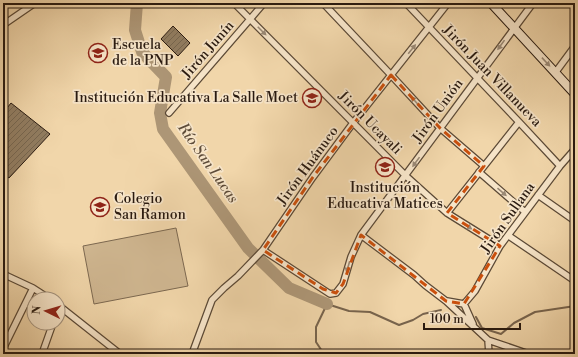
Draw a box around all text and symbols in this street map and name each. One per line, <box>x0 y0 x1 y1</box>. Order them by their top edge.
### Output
street label: Jirón Junín <box>177 17 239 84</box>
street label: Jirón Juan Villanueva <box>438 21 546 131</box>
one-way arrow <box>257 26 267 36</box>
place label: Escuela de la PNP <box>112 36 174 70</box>
one-way arrow <box>497 40 505 51</box>
school or university icon: Escuela de la PNP <box>87 42 109 64</box>
one-way arrow <box>408 43 416 54</box>
one-way arrow <box>541 57 550 68</box>
street label: Jirón Unión <box>408 75 468 148</box>
school or university icon: Institución Educativa La Salle Moet <box>301 87 323 109</box>
street label: Jirón Ucayali <box>334 87 406 159</box>
place label: Institución Educativa La Salle Moet <box>74 89 298 107</box>
one-way arrow <box>410 96 420 106</box>
water label: Río San Lucas <box>173 119 243 207</box>
street label: Jirón Huánuco <box>273 123 343 210</box>
school or university icon: Institución Educativa Matices <box>374 156 396 178</box>
one-way arrow <box>412 156 420 167</box>
street label: Jirón Sullana <box>476 178 540 258</box>
place label: Institución Educativa Matices <box>327 179 443 213</box>
one-way arrow <box>497 187 508 196</box>
place label: Colegio San Ramon <box>114 190 187 224</box>
school or university icon: Colegio San Ramon <box>89 196 111 218</box>
one-way arrow <box>461 222 473 229</box>
one-way arrow <box>345 261 351 273</box>
north arrow <box>26 291 66 331</box>
text: N <box>30 305 44 315</box>
scale bar <box>424 305 520 331</box>
text: 100 m <box>430 312 464 327</box>

